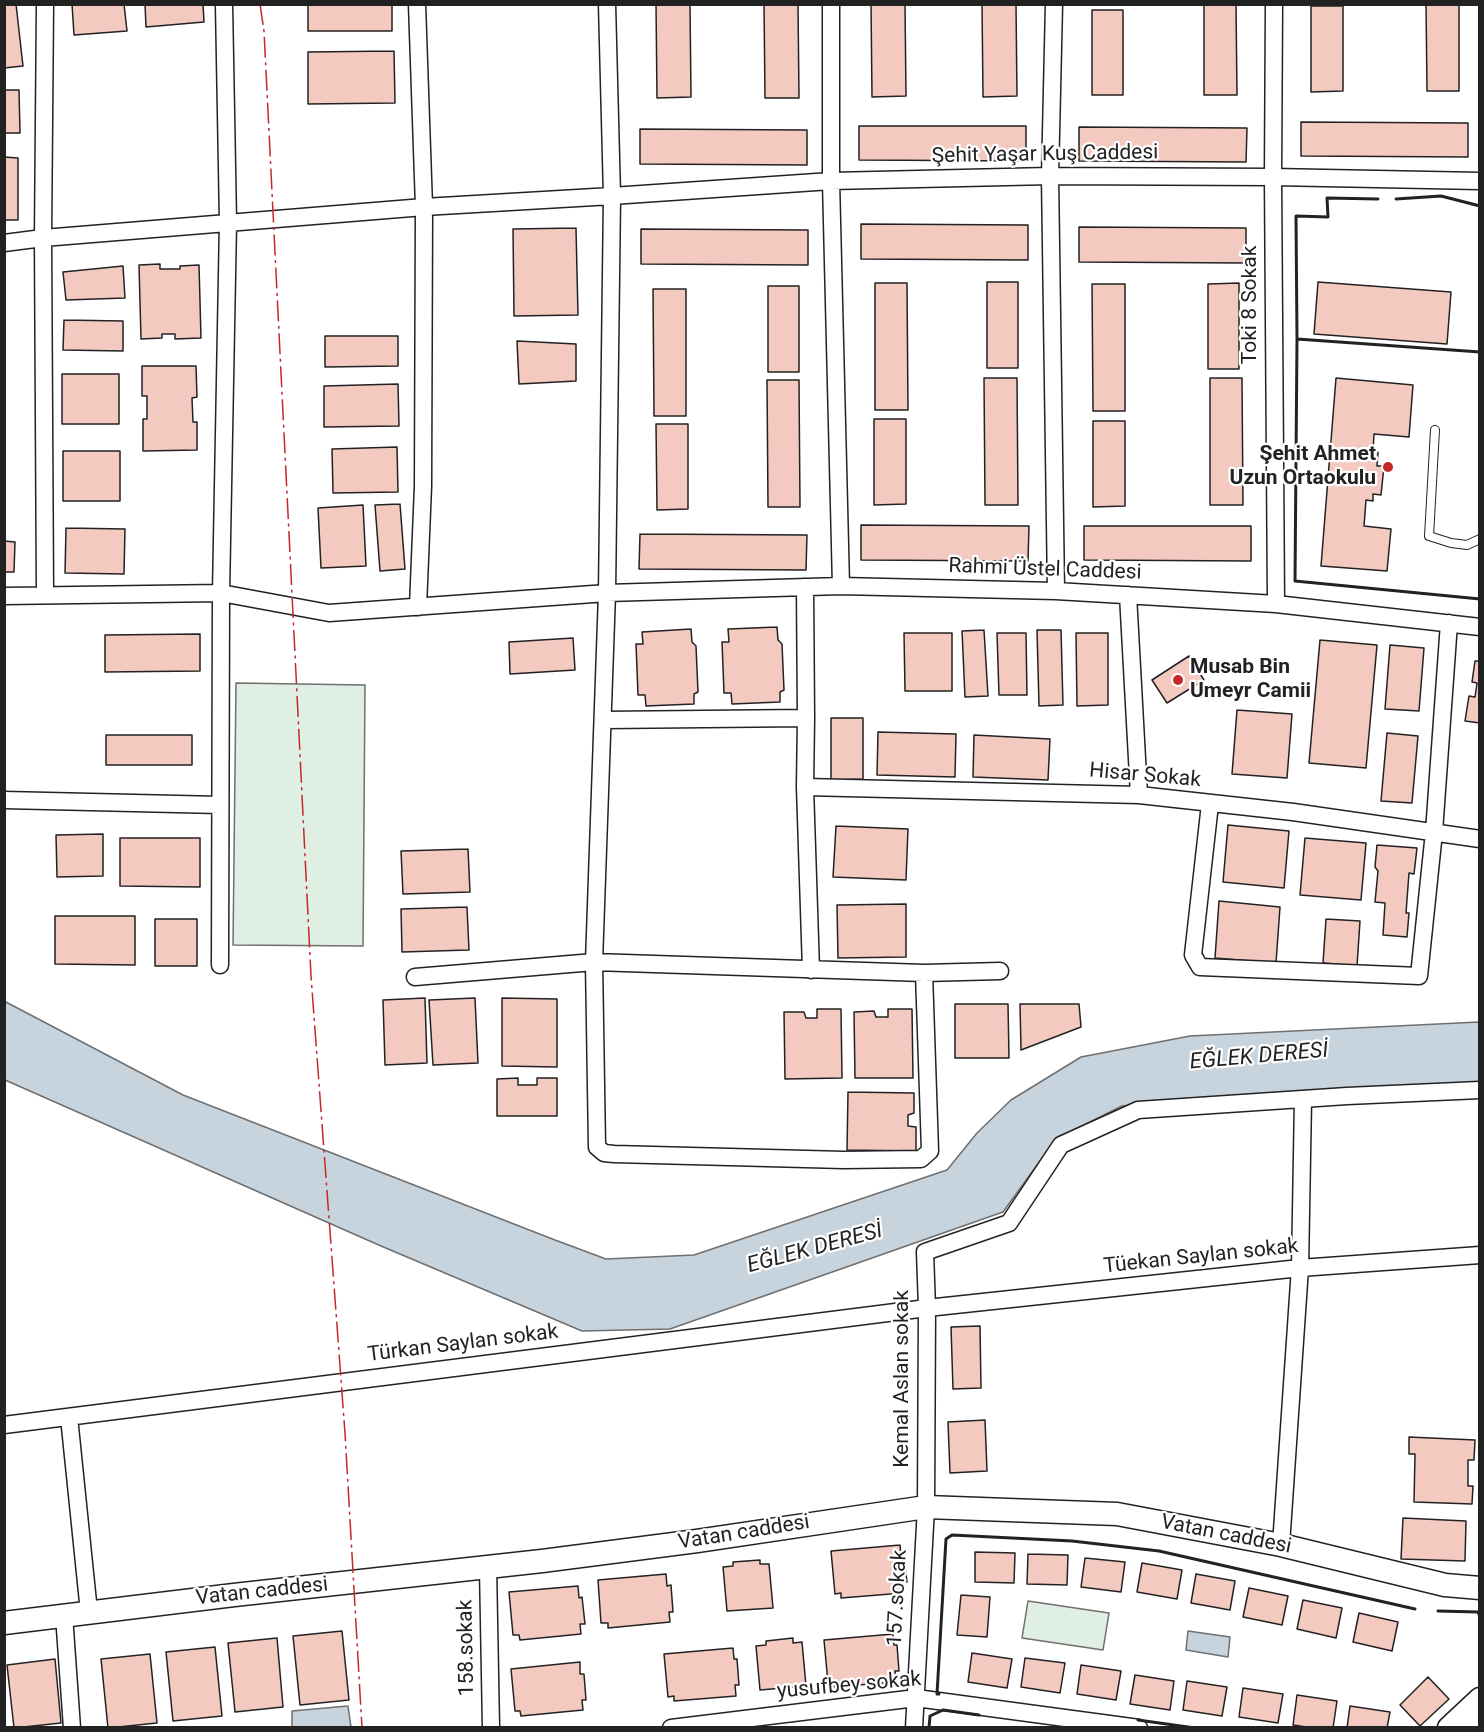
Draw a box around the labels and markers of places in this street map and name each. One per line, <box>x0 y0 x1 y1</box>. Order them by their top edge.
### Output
place label: Şehit Ahmet Uzun Ortaokulu <box>1230 442 1376 492</box>
marker: Şehit Ahmet Uzun Ortaokulu <box>1381 460 1395 474</box>
place label: Musab Bin Umeyr Camii <box>1190 655 1311 705</box>
marker: Musab Bin Umeyr Camii <box>1171 673 1185 687</box>

